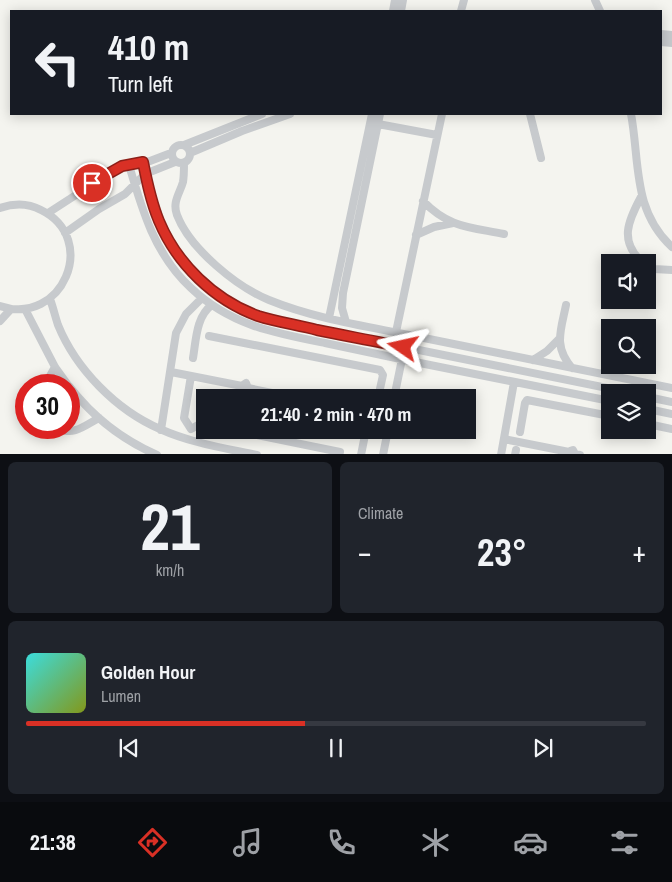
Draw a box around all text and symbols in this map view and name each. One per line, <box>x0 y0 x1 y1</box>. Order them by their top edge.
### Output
text: 410 m <box>108 24 189 71</box>
icon: left <box>25 30 90 95</box>
text: Turn left <box>108 69 173 99</box>
pin <box>71 162 113 204</box>
icon: arrive <box>78 169 106 197</box>
map controls <box>601 254 656 439</box>
button: sound <box>601 254 656 309</box>
button: search <box>601 319 656 374</box>
position arrow <box>376 320 428 372</box>
speed limit sign: 30 <box>15 374 80 439</box>
button: layers <box>601 384 656 439</box>
text: 21:40 · 2 min · 470 m <box>261 401 411 427</box>
text: 21 <box>140 483 200 570</box>
text: Climate <box>358 502 403 524</box>
text: 23° <box>477 527 527 578</box>
text: − <box>358 533 371 571</box>
text: + <box>633 533 646 571</box>
text: km/h <box>156 559 184 581</box>
text: Golden Hour <box>101 659 195 685</box>
text: Lumen <box>101 685 141 707</box>
icon: previous <box>115 734 143 762</box>
icon: pause <box>322 734 350 762</box>
icon: next <box>529 734 557 762</box>
icon: directions <box>135 825 170 860</box>
icon: music <box>230 825 265 860</box>
icon: phone <box>324 825 359 860</box>
icon: climate <box>418 825 453 860</box>
icon: car <box>513 825 548 860</box>
icon: filters <box>607 825 642 860</box>
text: 21:38 <box>30 827 76 857</box>

